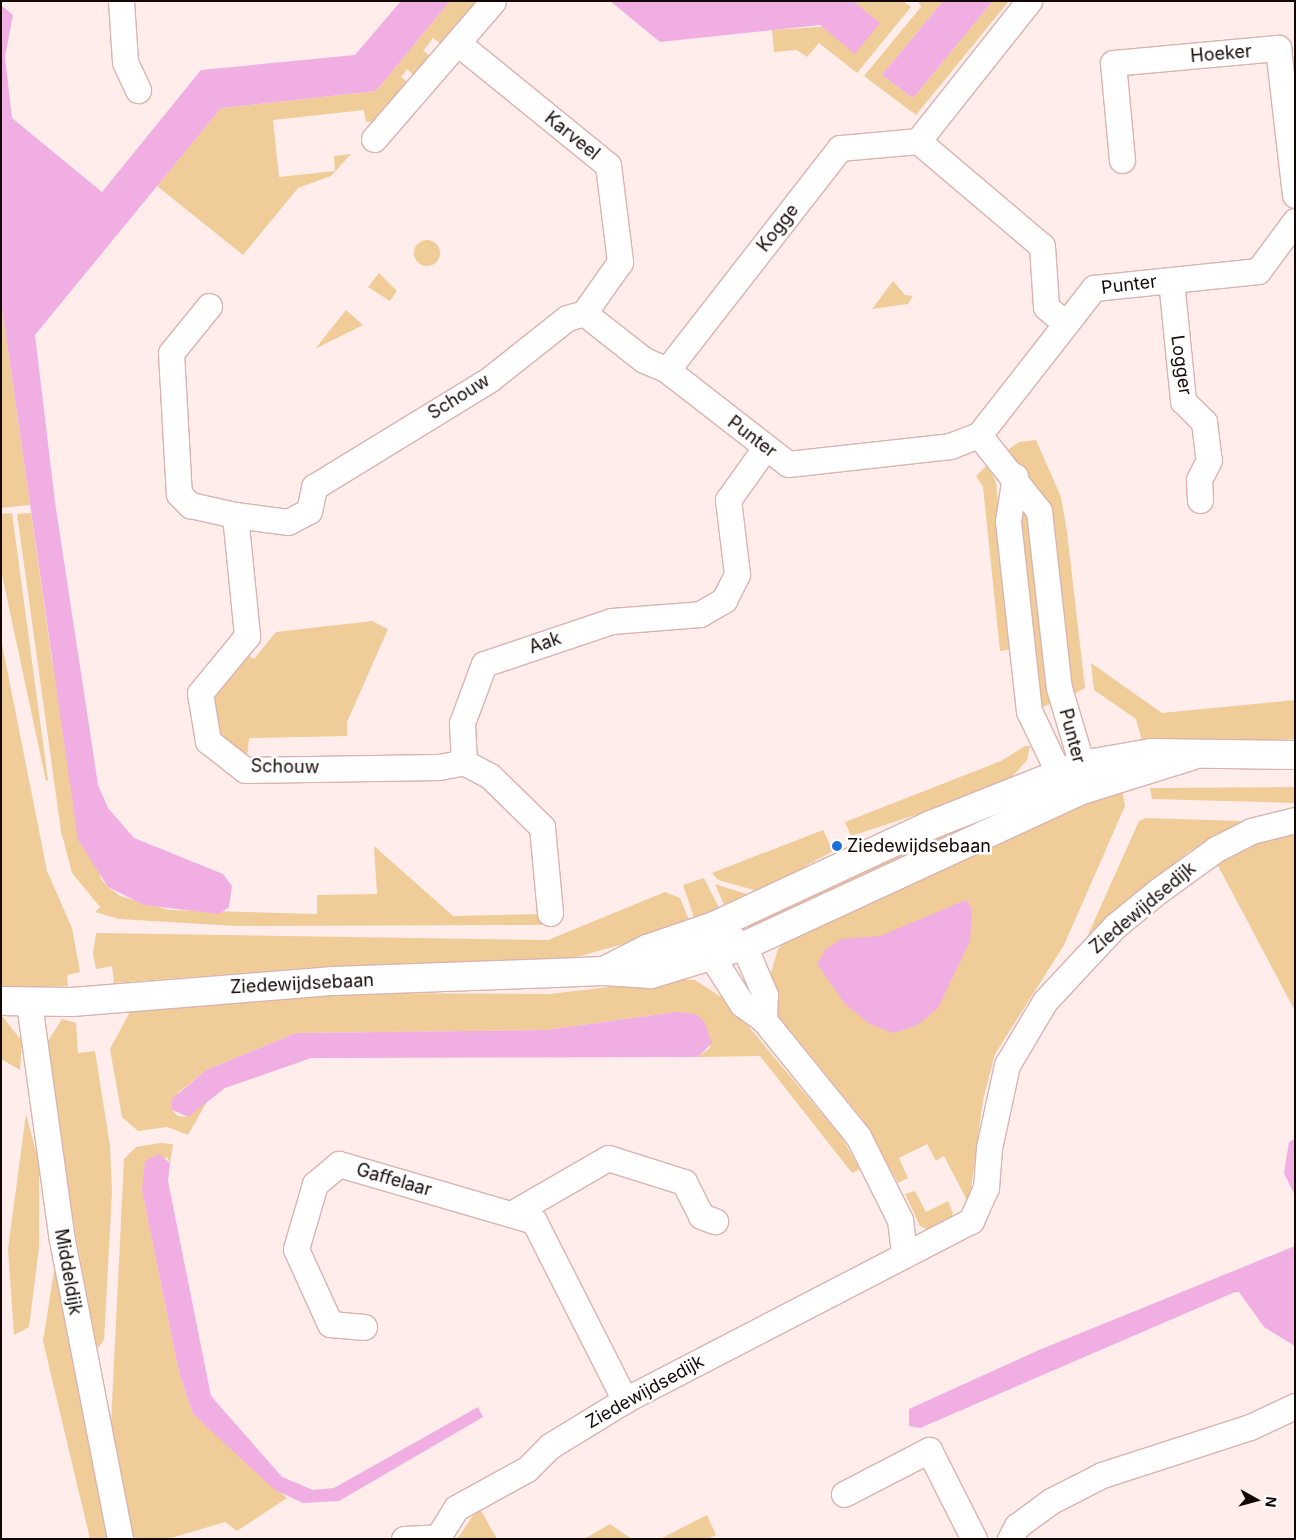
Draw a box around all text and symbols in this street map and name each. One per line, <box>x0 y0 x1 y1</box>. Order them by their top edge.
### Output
street label: Hoeker <box>1189 41 1253 67</box>
street label: Karveel <box>540 107 604 165</box>
street label: Kogge <box>753 200 803 256</box>
street label: Punter <box>1100 271 1158 299</box>
street label: Logger <box>1166 334 1196 396</box>
street label: Schouw <box>424 370 494 424</box>
street label: Punter <box>723 412 781 462</box>
street label: Aak <box>526 628 564 658</box>
street label: Punter <box>1054 706 1090 766</box>
street label: Schouw <box>250 756 320 778</box>
place label: Ziedewijdsebaan <box>847 835 991 857</box>
marker: Ziedewijdsebaan <box>831 840 843 852</box>
street label: Ziedewijdsedijk <box>1086 857 1200 959</box>
street label: Ziedewijdsebaan <box>230 969 374 999</box>
street label: Gaffelaar <box>354 1159 434 1201</box>
street label: Middeldijk <box>50 1227 86 1317</box>
street label: Ziedewijdsedijk <box>582 1351 708 1433</box>
north arrow <box>1231 1475 1281 1525</box>
text: N <box>1262 1496 1280 1508</box>

